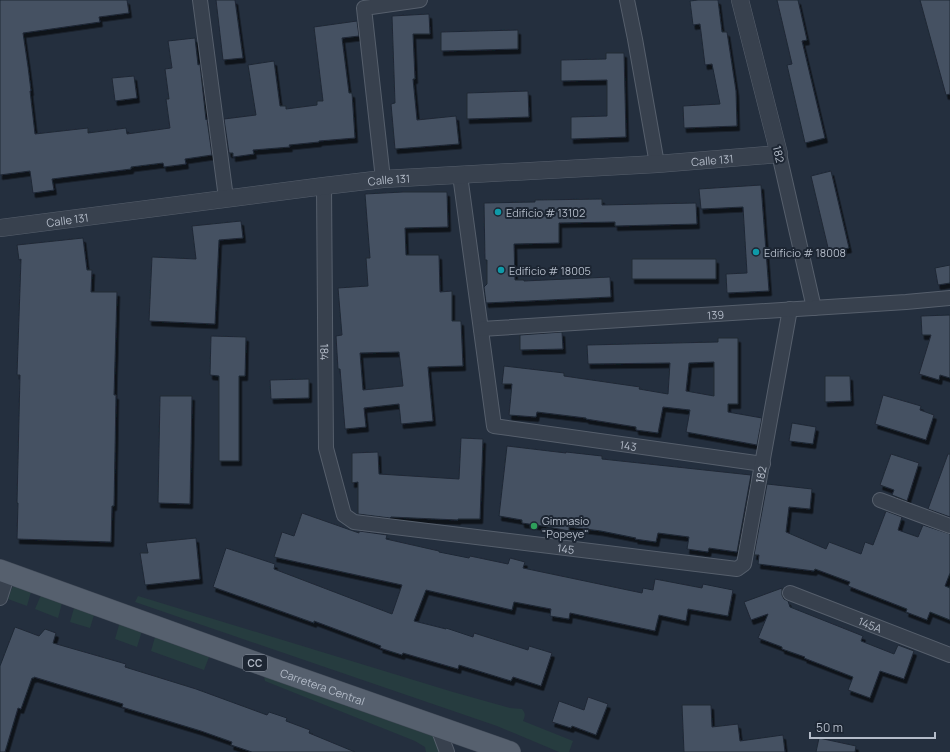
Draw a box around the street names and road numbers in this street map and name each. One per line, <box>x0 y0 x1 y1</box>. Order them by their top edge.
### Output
street label: 182 <box>770 144 788 164</box>
street label: Calle 131 <box>690 150 734 169</box>
street label: Calle 131 <box>367 170 410 188</box>
street label: Calle 131 <box>45 209 89 229</box>
street label: 139 <box>706 306 725 322</box>
street label: 184 <box>318 343 333 361</box>
street label: 143 <box>619 436 638 454</box>
street label: 182 <box>751 465 769 484</box>
street label: 145 <box>556 540 575 556</box>
street label: 145A <box>856 613 884 635</box>
road number: CC <box>243 655 267 671</box>
street label: Carretera Central <box>278 664 367 708</box>

